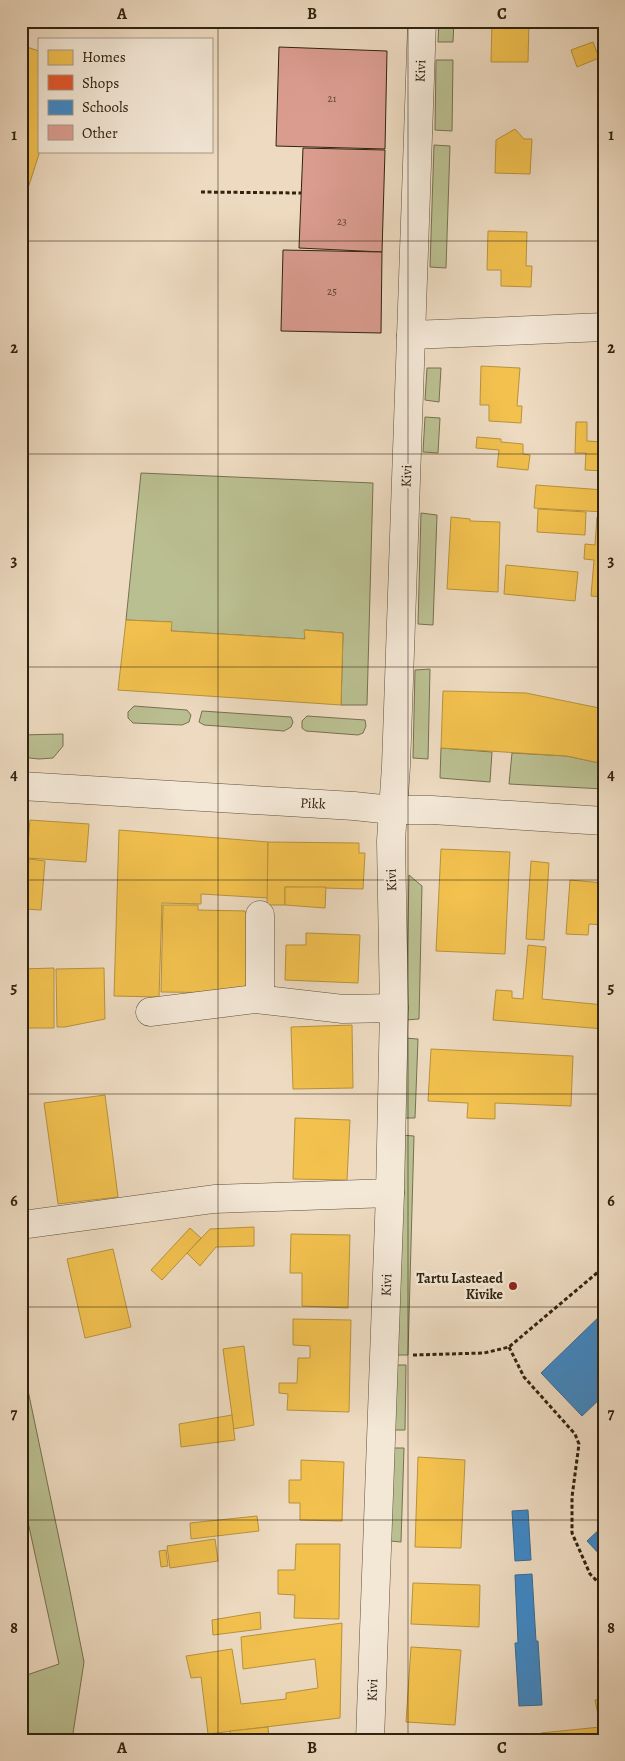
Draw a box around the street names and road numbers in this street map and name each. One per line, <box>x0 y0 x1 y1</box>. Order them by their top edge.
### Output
street label: Kivi <box>411 59 430 83</box>
street label: Kivi <box>397 464 416 488</box>
street label: Pikk <box>300 793 326 814</box>
street label: Kivi <box>382 868 401 892</box>
street label: Kivi <box>377 1273 396 1297</box>
street label: Kivi <box>363 1678 382 1702</box>

